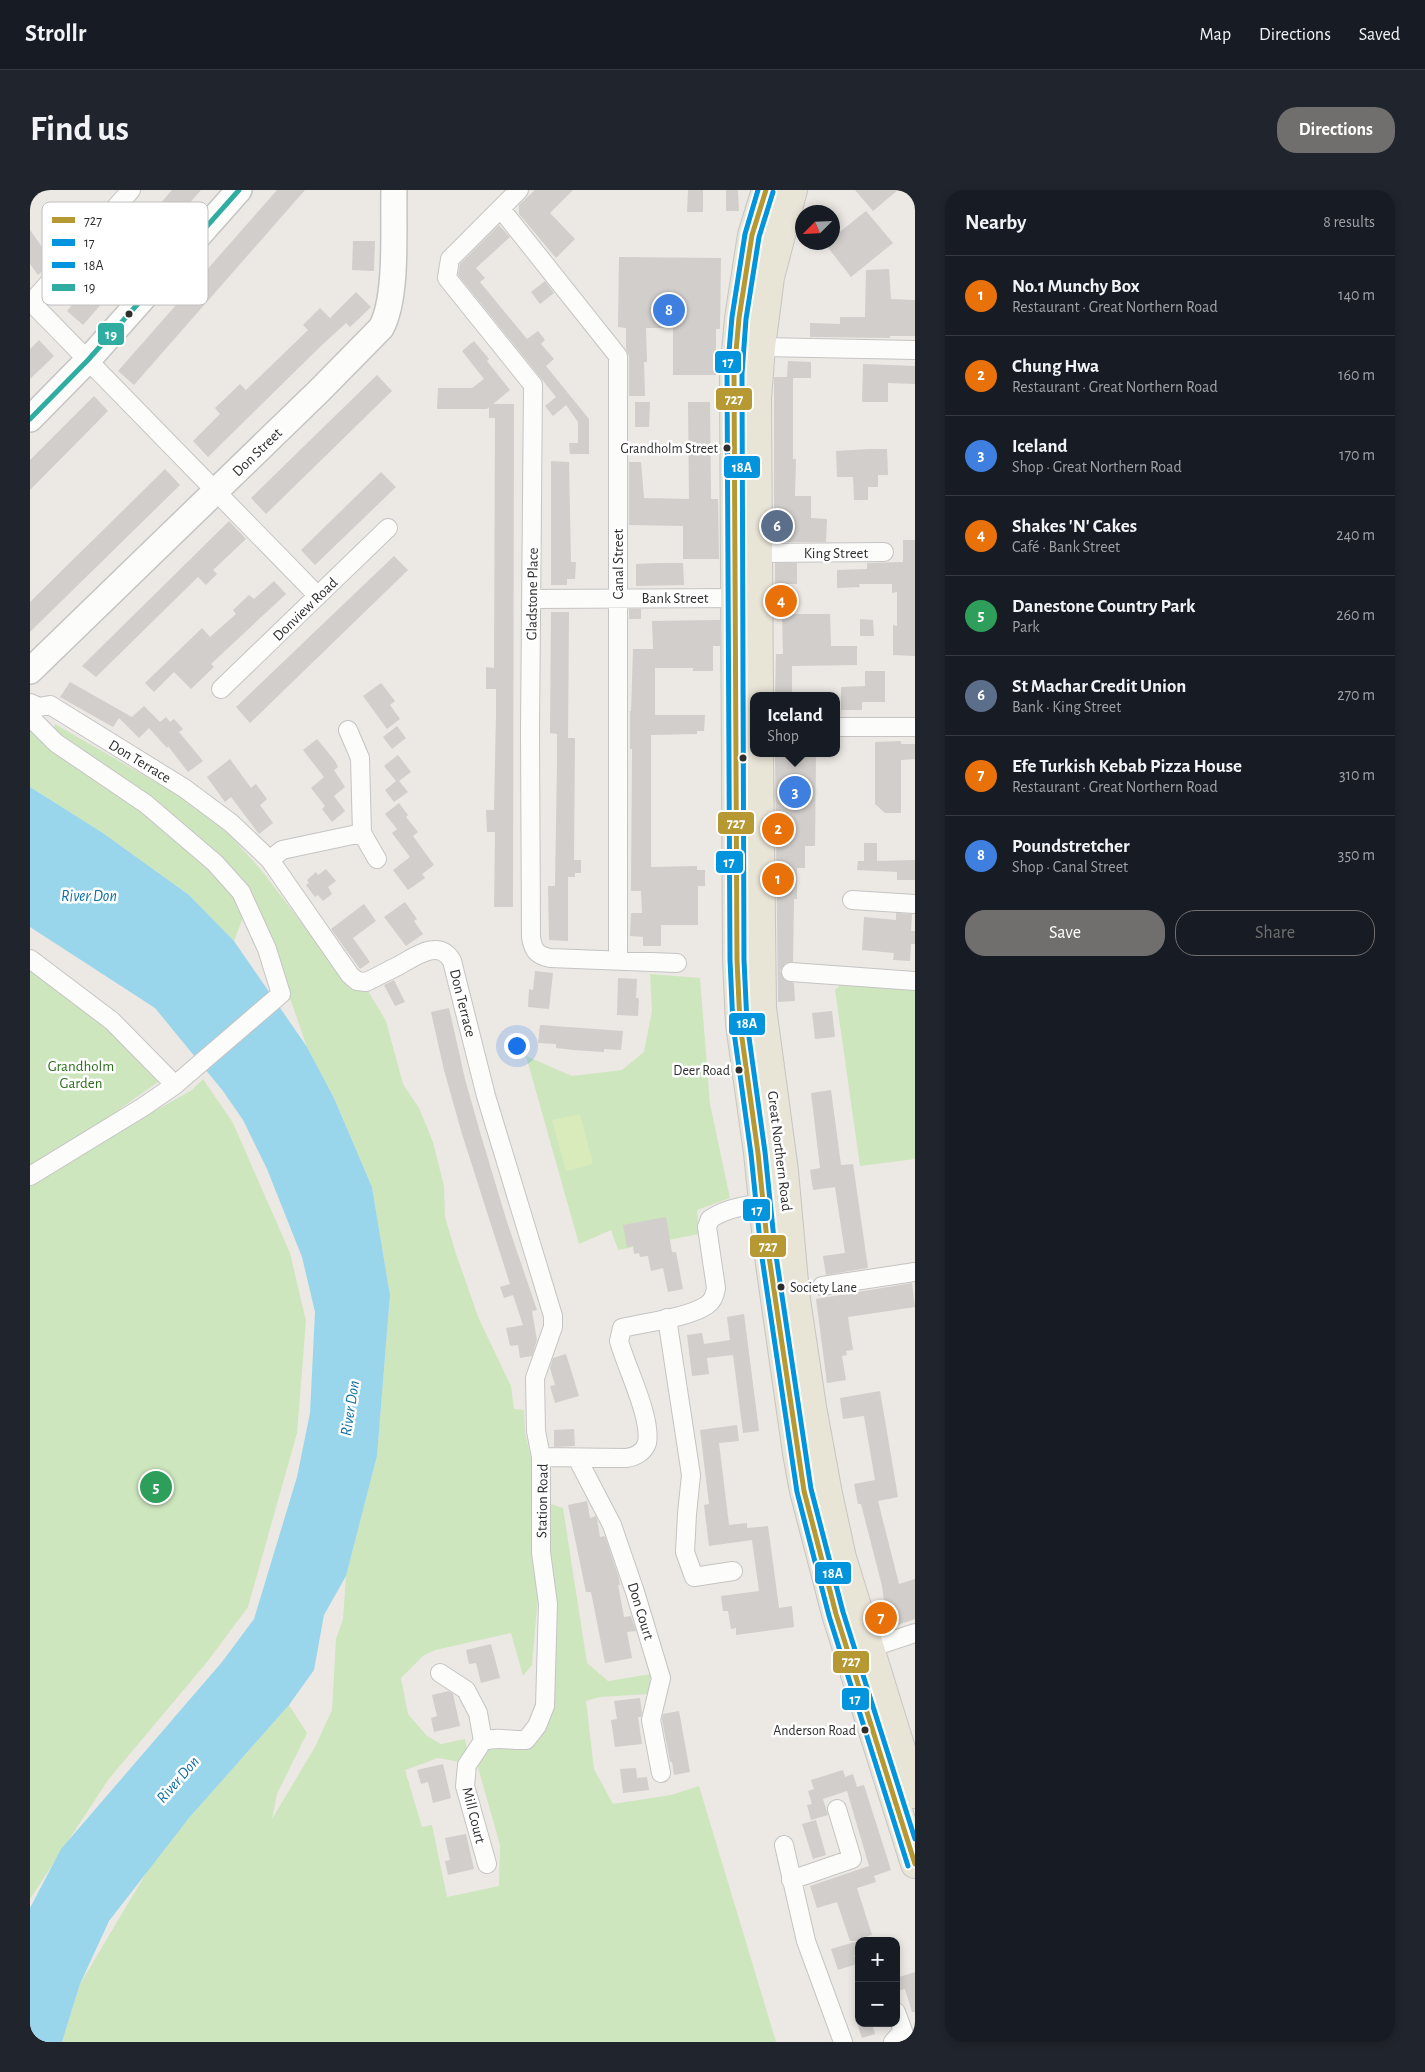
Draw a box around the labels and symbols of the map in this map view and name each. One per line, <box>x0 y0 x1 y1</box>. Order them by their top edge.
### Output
legend <box>42 202 208 305</box>
north arrow <box>795 205 840 250</box>
text: 727 <box>84 214 102 228</box>
text: 17 <box>84 236 95 250</box>
text: 18A <box>84 259 104 273</box>
text: 19 <box>84 281 95 295</box>
pin: 8 <box>653 291 685 329</box>
unlabelled marker <box>124 309 134 319</box>
line badge: 19 <box>97 322 125 346</box>
text: 19 <box>105 328 117 342</box>
line badge: 17 <box>714 350 742 374</box>
text: 17 <box>722 356 734 370</box>
line badge: 727 <box>715 387 753 411</box>
text: 727 <box>725 393 743 407</box>
street label: Don Street <box>230 425 285 479</box>
place label: Grandholm Street <box>621 442 719 456</box>
marker: Grandholm Street <box>722 443 732 453</box>
line badge: 18A <box>723 455 761 479</box>
text: 18A <box>732 461 753 475</box>
pin: 6 <box>761 507 793 545</box>
street label: Canal Street <box>611 528 626 599</box>
street label: King Street <box>804 546 869 561</box>
street label: Gladstone Place <box>524 547 541 641</box>
street label: Donview Road <box>270 575 341 644</box>
pin: 4 <box>765 582 797 620</box>
street label: Bank Street <box>641 591 709 606</box>
street label: Don Terrace <box>106 737 173 786</box>
unlabelled marker <box>738 753 748 763</box>
pin: 3 <box>779 773 811 811</box>
pin: 2 <box>762 810 794 848</box>
line badge: 727 <box>717 811 755 835</box>
text: 727 <box>727 817 745 831</box>
line badge: 17 <box>715 850 744 874</box>
text: 17 <box>723 856 735 870</box>
pin: 1 <box>762 860 794 898</box>
water label: River Don <box>61 888 117 904</box>
street label: Don Terrace <box>447 968 478 1039</box>
line badge: 18A <box>728 1012 766 1036</box>
text: 18A <box>737 1017 758 1031</box>
your location <box>504 1033 530 1059</box>
park label: Grandholm Garden <box>48 1059 114 1091</box>
place label: Deer Road <box>673 1064 730 1078</box>
marker: Deer Road <box>734 1065 744 1075</box>
street label: Great Northern Road <box>765 1090 794 1212</box>
line badge: 17 <box>742 1198 771 1222</box>
text: 17 <box>751 1204 763 1218</box>
line badge: 727 <box>749 1234 787 1258</box>
text: 727 <box>759 1240 777 1254</box>
place label: Society Lane <box>790 1281 857 1295</box>
marker: Society Lane <box>776 1282 786 1292</box>
water label: River Don <box>338 1379 362 1437</box>
street label: Station Road <box>534 1463 551 1538</box>
pin: 5 <box>140 1468 172 1506</box>
line badge: 18A <box>814 1561 852 1585</box>
text: 18A <box>823 1567 844 1581</box>
street label: Don Court <box>625 1581 656 1642</box>
pin: 7 <box>865 1599 897 1637</box>
line badge: 727 <box>832 1650 870 1674</box>
text: 727 <box>842 1655 860 1669</box>
line badge: 17 <box>841 1687 870 1711</box>
text: 17 <box>849 1693 861 1707</box>
place label: Anderson Road <box>773 1724 856 1738</box>
marker: Anderson Road <box>860 1725 870 1735</box>
water label: River Don <box>153 1753 202 1806</box>
street label: Mill Court <box>459 1785 488 1845</box>

